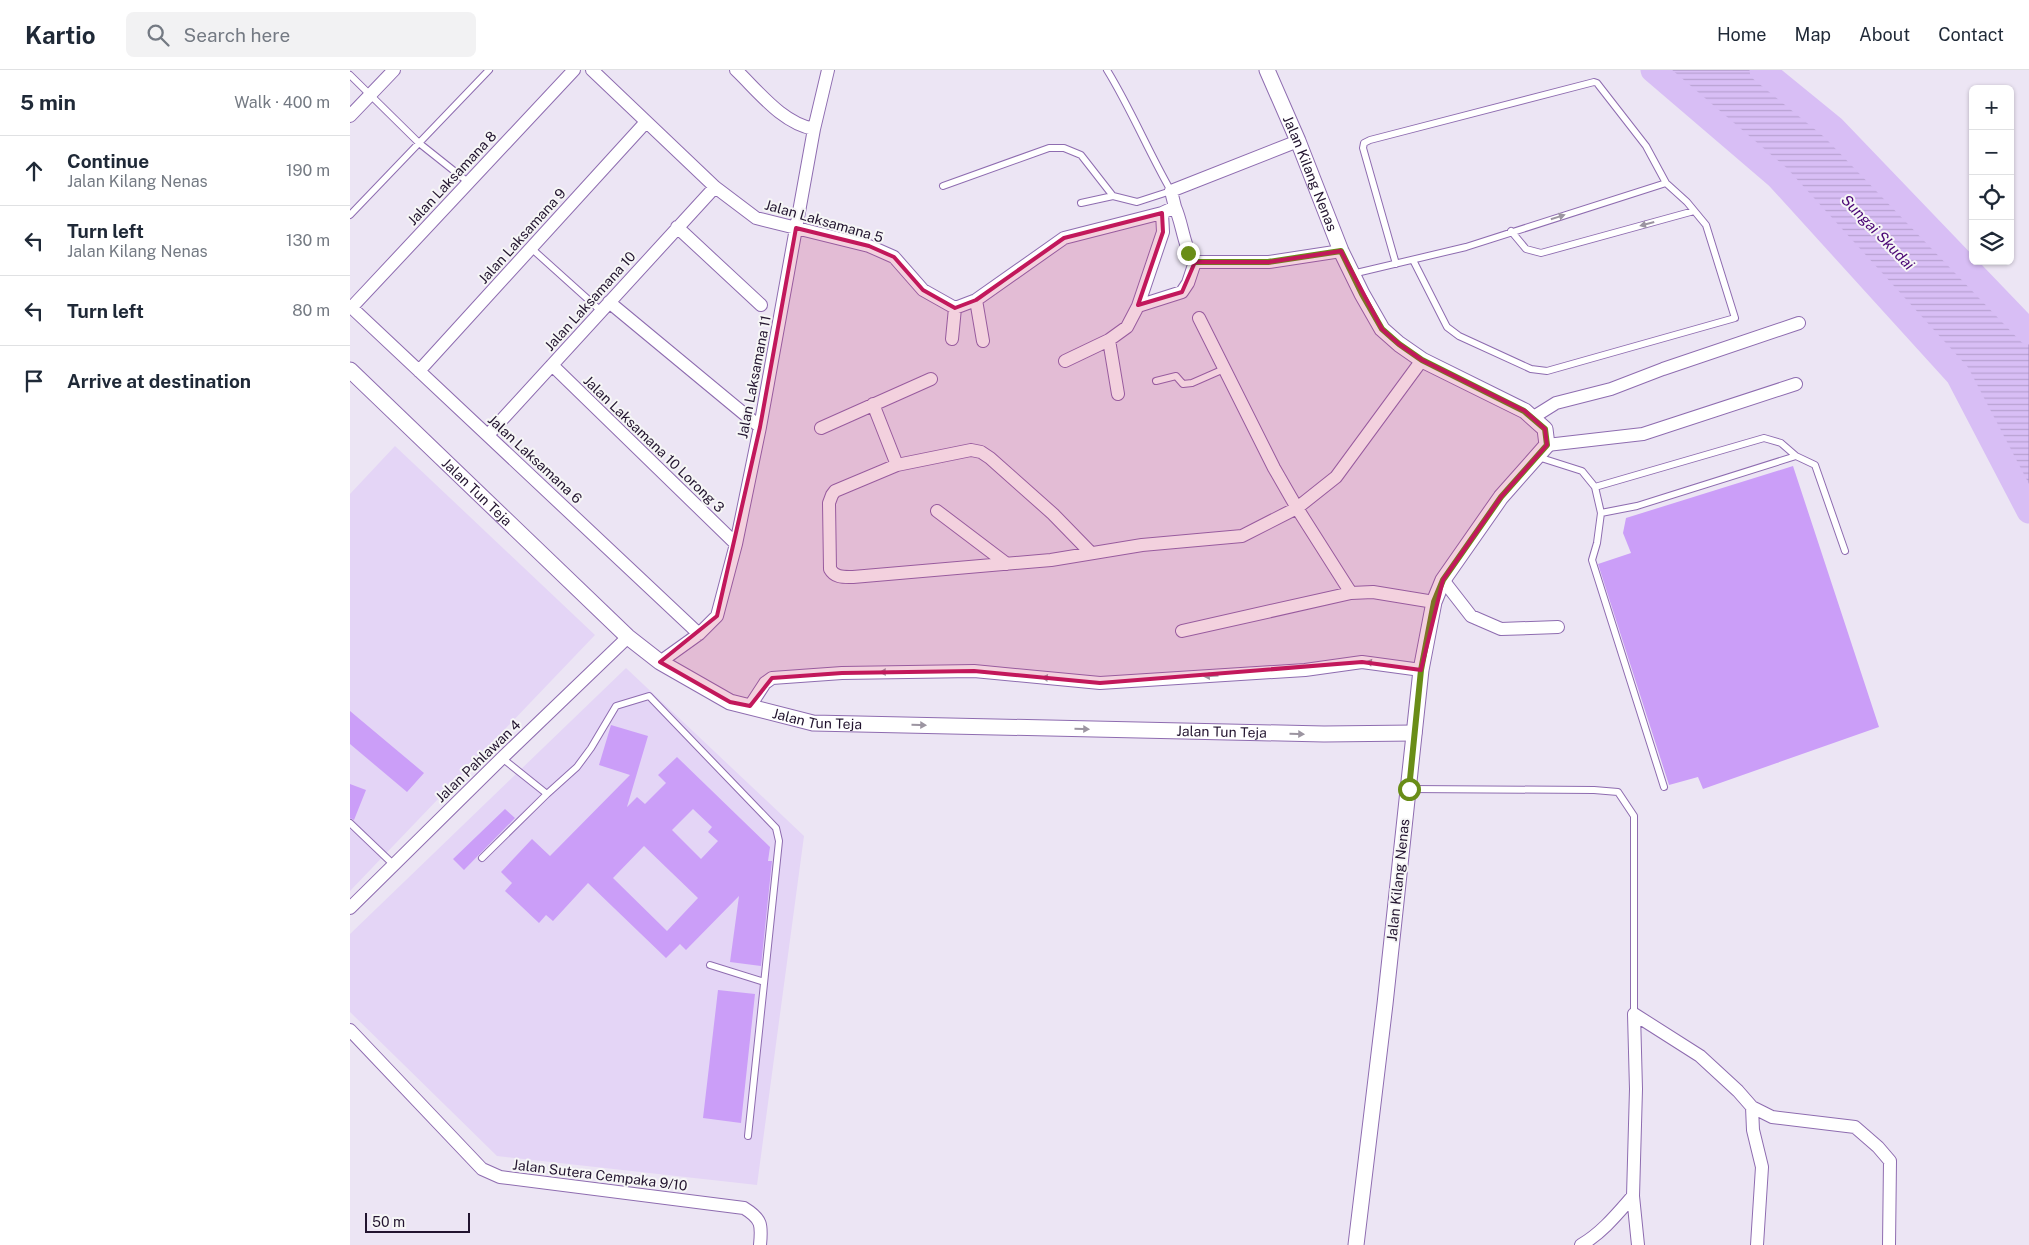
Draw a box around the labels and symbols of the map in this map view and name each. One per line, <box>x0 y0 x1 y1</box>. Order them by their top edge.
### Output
street label: Jalan Kilang Nenas <box>1280 113 1340 233</box>
street label: Jalan Laksamana 8 <box>404 128 500 228</box>
street label: Jalan Laksamana 9 <box>475 185 569 287</box>
water label: Sungai Skudai <box>1838 191 1918 273</box>
street label: Jalan Laksamana 5 <box>763 196 885 246</box>
one-way arrow <box>1550 212 1565 220</box>
one-way arrow <box>1640 220 1655 228</box>
route end <box>1177 242 1200 265</box>
street label: Jalan Laksamana 10 <box>541 248 639 354</box>
street label: Jalan Laksamana 11 <box>734 314 774 440</box>
street label: Jalan Laksamana 10 Lorong 3 <box>580 372 728 516</box>
street label: Jalan Laksamana 6 <box>485 411 585 507</box>
street label: Jalan Tun Teja <box>439 455 515 529</box>
one-way arrow <box>1364 659 1380 667</box>
one-way arrow <box>878 668 894 676</box>
one-way arrow <box>1203 672 1219 680</box>
one-way arrow <box>1041 674 1057 682</box>
street label: Jalan Tun Teja <box>771 705 862 732</box>
street label: Jalan Pahlawan 4 <box>432 716 524 806</box>
one-way arrow <box>912 721 928 729</box>
street label: Jalan Tun Teja <box>1176 723 1267 741</box>
one-way arrow <box>1074 725 1090 733</box>
one-way arrow <box>1289 730 1305 738</box>
route start <box>1398 778 1421 801</box>
street label: Jalan Kilang Nenas <box>1384 818 1412 942</box>
street label: Jalan Sutera Cempaka 9/10 <box>512 1156 688 1194</box>
scale bar <box>365 1210 470 1233</box>

